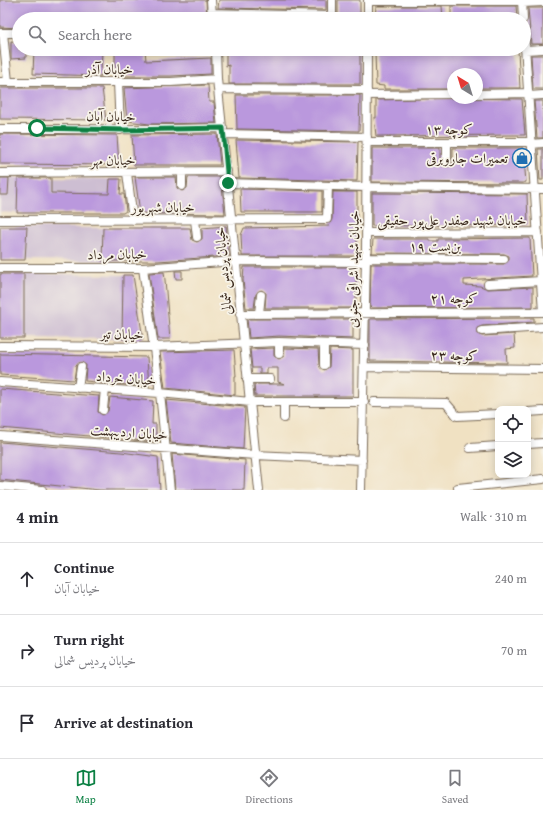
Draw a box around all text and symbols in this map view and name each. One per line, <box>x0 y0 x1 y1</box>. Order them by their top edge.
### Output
search box <box>12 12 531 56</box>
icon: search <box>26 23 48 45</box>
text: Search here <box>58 24 132 45</box>
street label: خیابان آذر <box>83 59 133 79</box>
north arrow <box>447 68 483 104</box>
street label: خیابان آبان <box>86 106 136 126</box>
route start <box>28 119 46 137</box>
street label: کوچه ۱۳ <box>425 119 473 139</box>
shop icon: تعمیرات جاروبرقی <box>511 147 533 169</box>
place label: تعمیرات جاروبرقی <box>426 148 508 168</box>
street label: خیابان مهر <box>88 150 136 170</box>
route end <box>219 174 237 192</box>
street label: خیابان شهریور <box>129 197 195 217</box>
street label: خیابان شهید اشراقی جنوبی <box>342 210 364 328</box>
street label: خیابان شهید صفدر علی‌پور حقیقی <box>378 210 526 231</box>
street label: خیابان پردیس شمالی <box>209 226 237 316</box>
street label: بن‌بست ۱۹ <box>409 236 462 256</box>
street label: خیابان مرداد <box>87 243 147 265</box>
street label: کوچه ۲۱ <box>430 288 478 308</box>
street label: خیابان تیر <box>98 324 144 344</box>
street label: کوچه ۲۳ <box>430 345 478 365</box>
street label: خیابان خرداد <box>95 366 157 390</box>
map controls <box>495 406 531 478</box>
button: locate <box>495 406 531 442</box>
street label: خیابان اردیبهشت <box>90 419 168 445</box>
button: layers <box>495 442 531 478</box>
text: 4 min <box>16 504 58 529</box>
text: Walk · 310 m <box>460 507 527 526</box>
text: Continue <box>54 557 115 578</box>
icon: ahead <box>16 568 38 590</box>
text: 240 m <box>495 569 527 588</box>
text: خیابان آبان <box>54 579 100 598</box>
text: Turn right <box>54 629 125 650</box>
icon: right <box>16 640 38 662</box>
text: 70 m <box>501 641 527 660</box>
text: خیابان پردیس شمالی <box>54 651 136 670</box>
icon: arrive <box>16 712 38 734</box>
text: Arrive at destination <box>54 712 193 733</box>
tab: Map <box>75 767 97 807</box>
tab: Directions <box>246 767 293 807</box>
tab: Saved <box>442 767 468 807</box>

